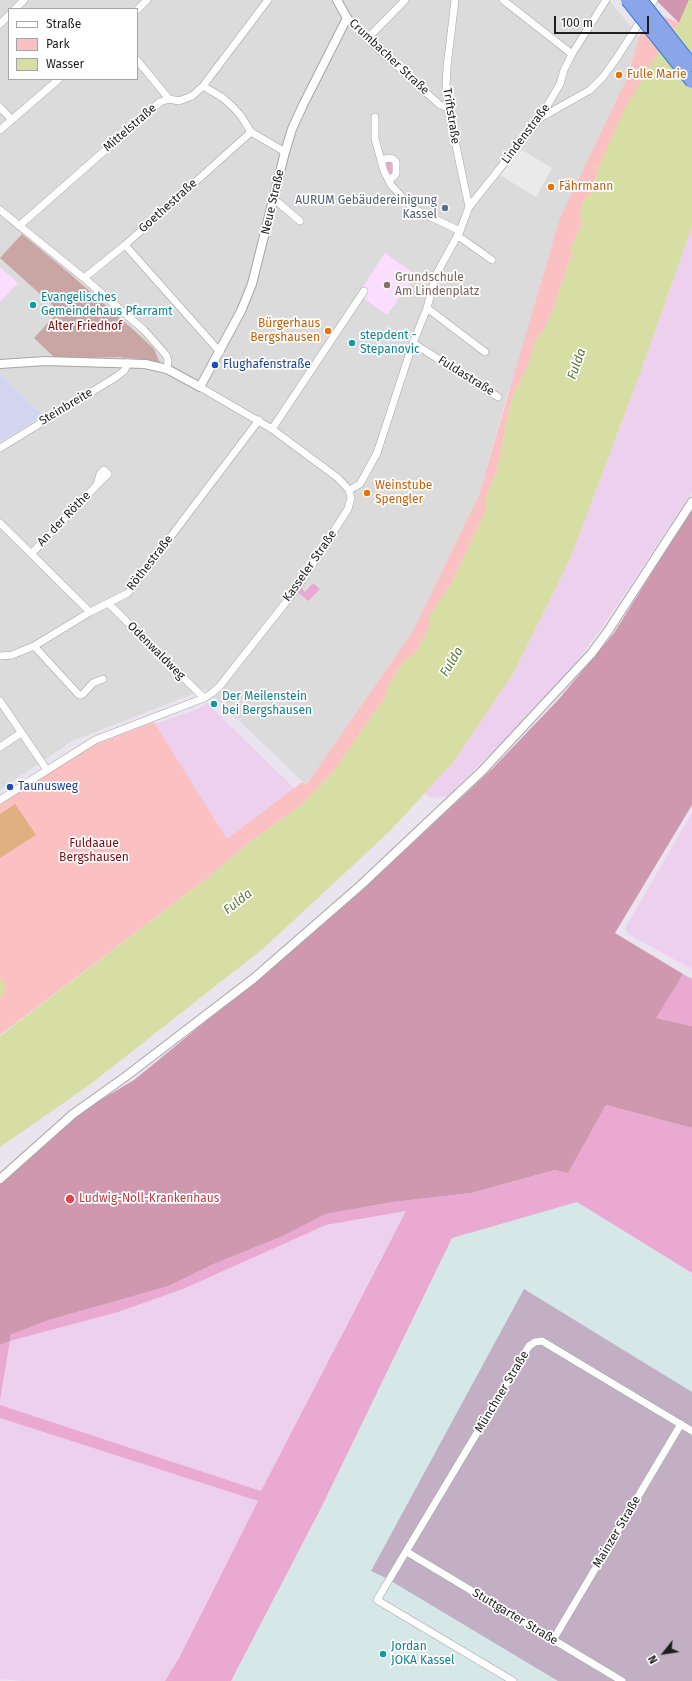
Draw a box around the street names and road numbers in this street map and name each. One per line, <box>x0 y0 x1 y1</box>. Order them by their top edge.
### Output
street label: Crumbacher Straße <box>346 16 432 98</box>
street label: Triftstraße <box>439 87 463 145</box>
street label: Mittelstraße <box>101 101 159 155</box>
street label: Lindenstraße <box>499 101 553 167</box>
street label: Neue Straße <box>258 168 288 236</box>
street label: Goethestraße <box>136 176 200 236</box>
street label: Fuldastraße <box>435 353 497 399</box>
street label: Steinbreite <box>37 385 95 429</box>
street label: An der Röthe <box>34 489 94 549</box>
street label: Kasseler Straße <box>280 527 340 605</box>
street label: Röthestraße <box>124 532 176 594</box>
street label: Odenwaldweg <box>124 619 188 683</box>
street label: Münchner Straße <box>472 1349 532 1435</box>
street label: Mainzer Straße <box>590 1494 644 1570</box>
street label: Stuttgarter Straße <box>470 1586 560 1648</box>

